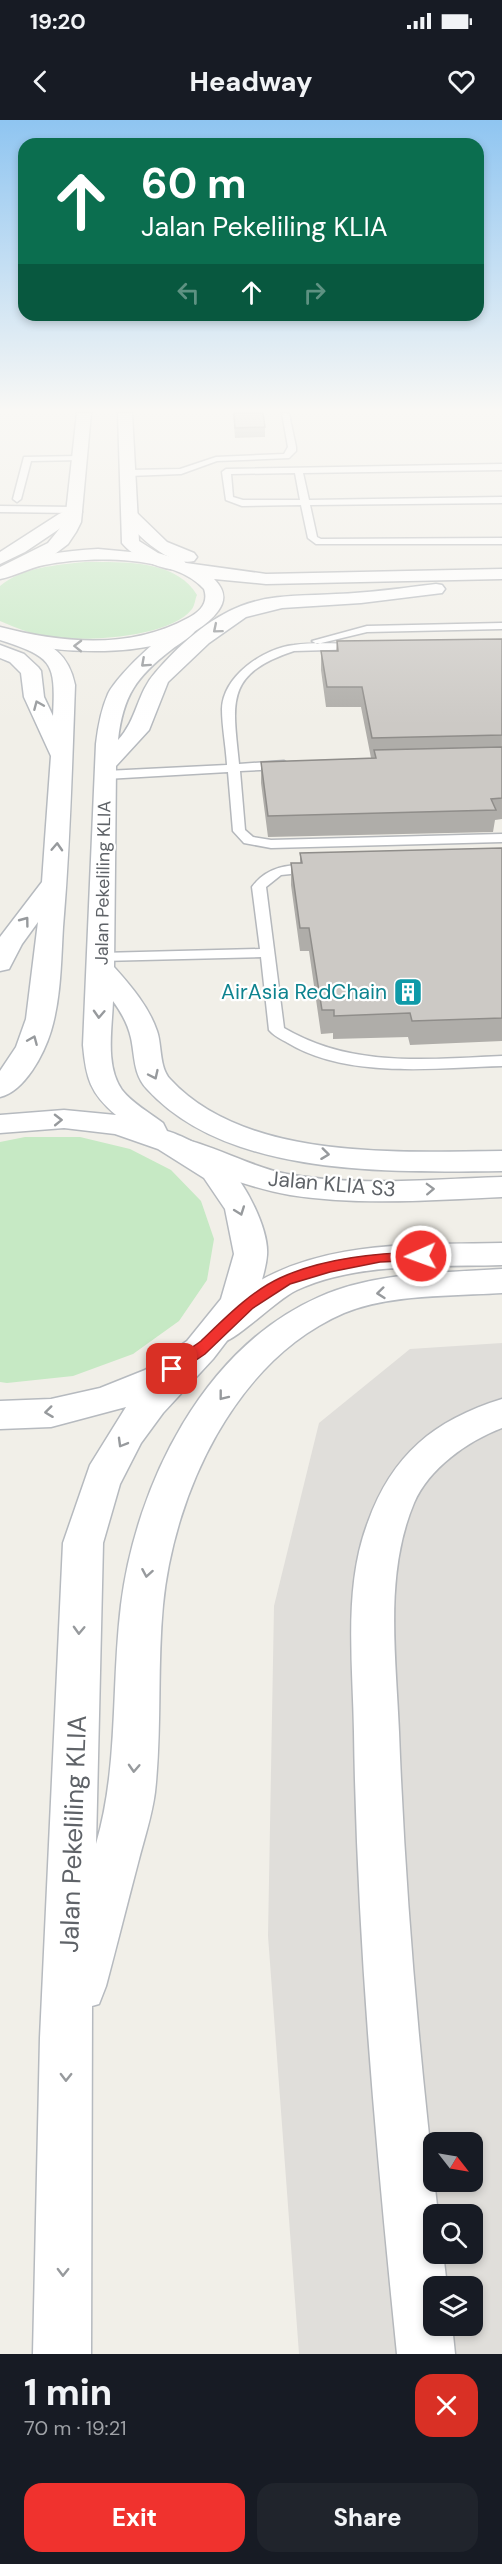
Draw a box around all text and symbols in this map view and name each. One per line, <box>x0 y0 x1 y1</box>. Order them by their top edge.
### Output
text: 19:20 <box>30 7 86 36</box>
text: Headway <box>190 64 312 99</box>
icon: back <box>24 65 57 98</box>
icon: heart <box>445 65 478 98</box>
text: 60 m <box>141 156 247 211</box>
icon: ahead <box>42 162 120 240</box>
text: Jalan Pekeliling KLIA <box>141 209 388 244</box>
icon: left <box>172 276 205 309</box>
icon: ahead <box>235 276 268 309</box>
icon: right <box>298 276 331 309</box>
one-way arrow <box>213 622 224 633</box>
one-way arrow <box>74 640 83 652</box>
one-way arrow <box>141 656 152 667</box>
one-way arrow <box>33 701 45 712</box>
street label: Jalan Pekeliling KLIA <box>90 801 116 965</box>
one-way arrow <box>50 842 63 851</box>
one-way arrow <box>18 917 29 928</box>
building icon: AirAsia RedChain <box>392 976 424 1008</box>
place label: AirAsia RedChain <box>221 978 387 1006</box>
one-way arrow <box>92 1010 105 1019</box>
one-way arrow <box>26 1035 38 1046</box>
one-way arrow <box>147 1069 159 1080</box>
one-way arrow <box>54 1113 63 1126</box>
one-way arrow <box>320 1147 329 1159</box>
street label: Jalan KLIA S3 <box>267 1164 397 1204</box>
one-way arrow <box>425 1183 434 1196</box>
one-way arrow <box>233 1205 246 1216</box>
position arrow <box>389 1224 453 1288</box>
one-way arrow <box>376 1286 386 1298</box>
pin <box>146 1343 197 1394</box>
icon: arrive <box>155 1352 188 1385</box>
one-way arrow <box>220 1390 231 1401</box>
one-way arrow <box>44 1406 53 1418</box>
one-way arrow <box>118 1437 130 1447</box>
one-way arrow <box>141 1568 154 1578</box>
one-way arrow <box>73 1625 86 1634</box>
street label: Jalan Pekeliling KLIA <box>52 1715 94 1953</box>
one-way arrow <box>127 1763 140 1772</box>
one-way arrow <box>60 2072 72 2081</box>
north arrow <box>423 2132 483 2192</box>
map controls <box>423 2132 483 2336</box>
button: search <box>423 2204 483 2264</box>
one-way arrow <box>57 2267 69 2276</box>
button: layers <box>423 2276 483 2336</box>
text: 1 min <box>24 2369 112 2416</box>
button: close <box>415 2374 478 2437</box>
text: 70 m · 19:21 <box>24 2415 126 2441</box>
button: Exit <box>24 2483 245 2552</box>
button: Share <box>257 2483 478 2552</box>

